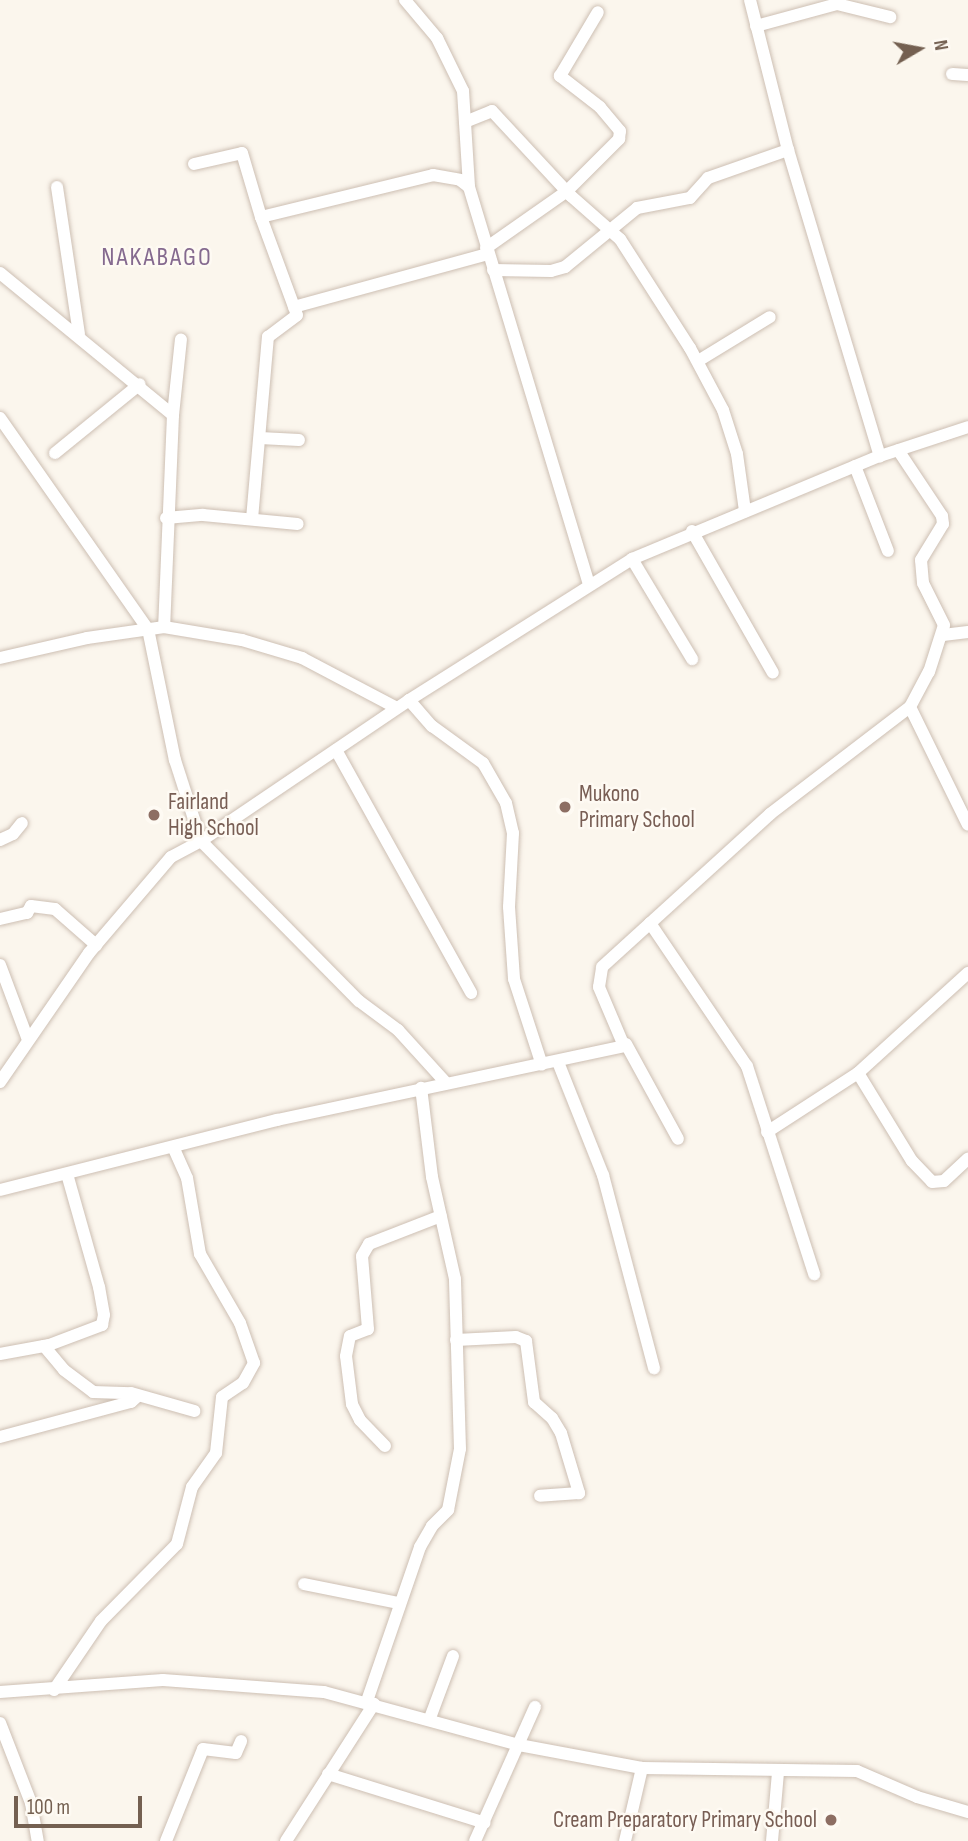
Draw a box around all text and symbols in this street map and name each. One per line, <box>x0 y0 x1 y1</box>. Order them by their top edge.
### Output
north arrow <box>884 14 954 84</box>
text: N <box>928 38 952 52</box>
district label: NAKABAGO <box>102 242 212 274</box>
place label: Mukono Primary School <box>579 780 695 834</box>
place label: Fairland High School <box>168 788 259 842</box>
marker: Mukono Primary School <box>557 799 573 815</box>
marker: Fairland High School <box>146 807 162 823</box>
scale bar <box>18 1782 145 1826</box>
text: 100 m <box>27 1795 70 1820</box>
place label: Cream Preparatory Primary School <box>553 1806 817 1834</box>
marker: Cream Preparatory Primary School <box>823 1812 839 1828</box>

